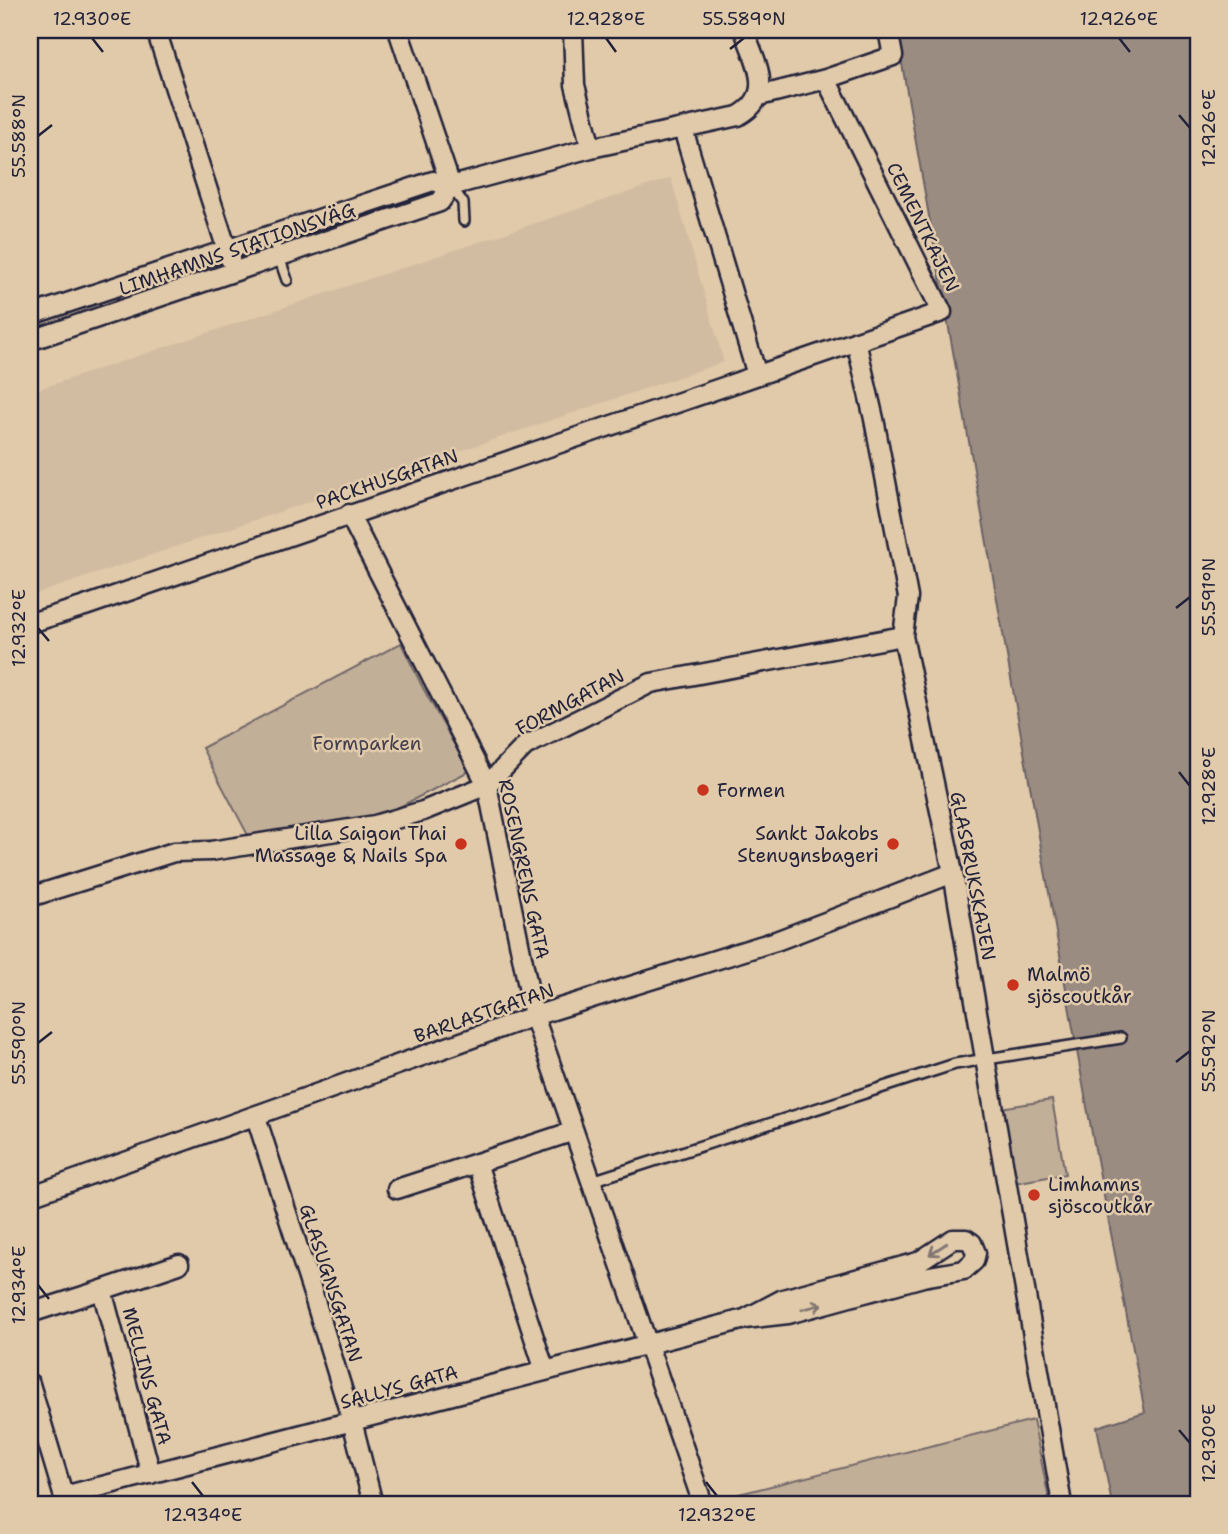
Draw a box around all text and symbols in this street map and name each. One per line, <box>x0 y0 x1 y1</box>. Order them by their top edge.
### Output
text: 12.930°E <box>53 7 131 31</box>
text: 12.928°E <box>567 7 645 31</box>
text: 55.589°N <box>702 7 786 31</box>
text: 12.926°E <box>1080 7 1158 31</box>
text: 12.926°E <box>1197 89 1221 167</box>
text: 55.588°N <box>7 94 31 178</box>
street label: CEMENTKAJEN <box>881 158 965 296</box>
street label: LIMHAMNS STATIONSVÄG <box>116 197 358 301</box>
street label: PACKHUSGATAN <box>313 443 461 515</box>
text: 55.591°N <box>1197 558 1221 636</box>
text: 12.932°E <box>7 589 31 667</box>
street label: FORMGATAN <box>511 663 629 741</box>
park label: Formparken <box>313 731 421 756</box>
text: 12.928°E <box>1197 747 1221 825</box>
street label: ROSENGRENS GATA <box>493 777 555 962</box>
place label: Formen <box>717 778 785 803</box>
marker: Formen <box>695 782 711 798</box>
street label: GLASBRUKSKAJEN <box>944 789 1002 963</box>
place label: Lilla Saigon Thai Massage & Nails Spa <box>255 821 447 868</box>
place label: Sankt Jakobs Stenugnsbageri <box>737 821 879 868</box>
marker: Lilla Saigon Thai Massage & Nails Spa <box>453 836 469 852</box>
marker: Sankt Jakobs Stenugnsbageri <box>885 836 901 852</box>
place label: Malmö sjöscoutkår <box>1027 962 1132 1009</box>
street label: BARLASTGATAN <box>411 977 557 1049</box>
marker: Malmö sjöscoutkår <box>1005 977 1021 993</box>
text: 55.590°N <box>7 1001 31 1085</box>
text: 55.592°N <box>1197 1009 1221 1093</box>
place label: Limhamns sjöscoutkår <box>1048 1172 1153 1219</box>
marker: Limhamns sjöscoutkår <box>1026 1187 1042 1203</box>
street label: GLASUGNSGATAN <box>294 1201 368 1365</box>
one-way arrow <box>929 1242 949 1256</box>
text: 12.934°E <box>7 1246 31 1324</box>
one-way arrow <box>800 1300 823 1313</box>
street label: MELLINS GATA <box>117 1304 177 1448</box>
street label: SALLYS GATA <box>337 1359 461 1415</box>
text: 12.930°E <box>1197 1404 1221 1482</box>
text: 12.934°E <box>164 1503 242 1527</box>
text: 12.932°E <box>678 1503 756 1527</box>

